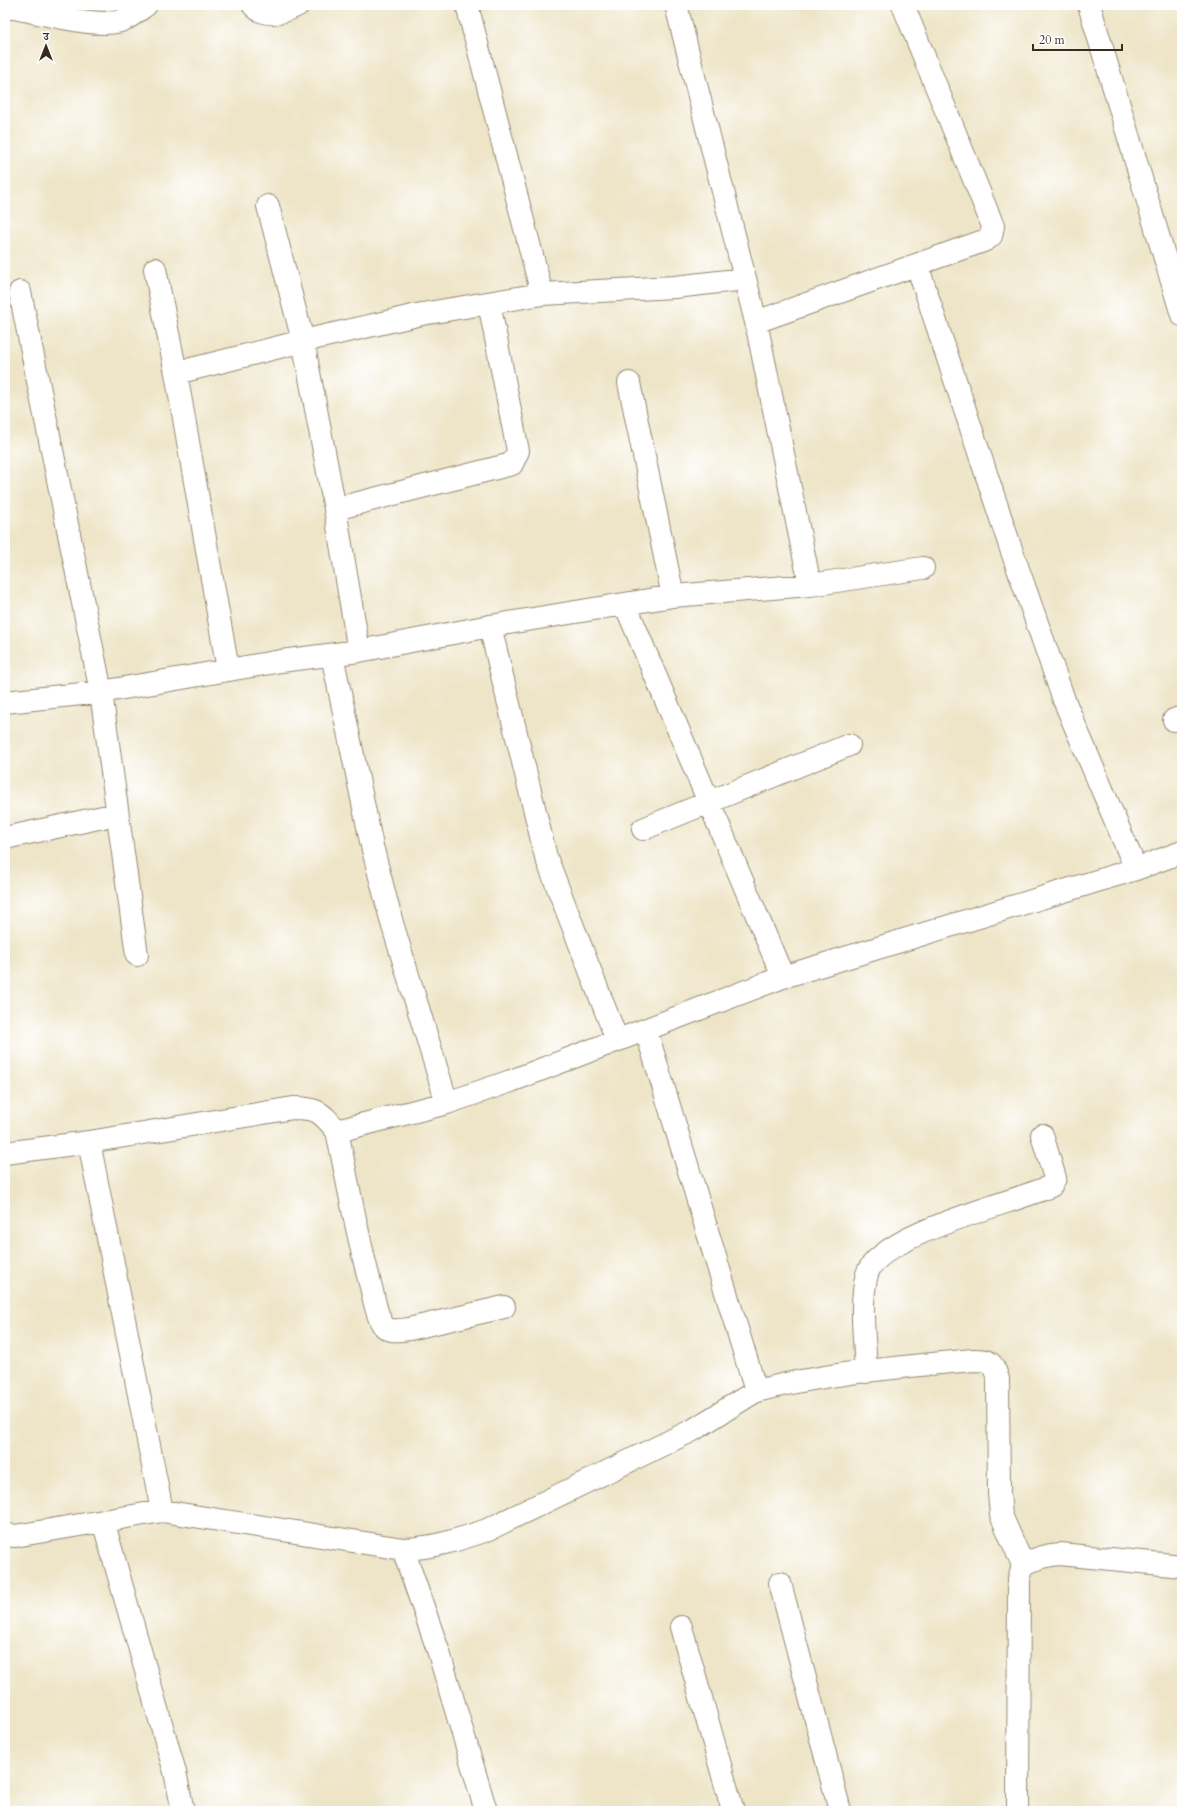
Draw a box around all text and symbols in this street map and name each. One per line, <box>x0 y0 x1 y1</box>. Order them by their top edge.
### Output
north arrow <box>26 26 66 66</box>
scale bar <box>1033 26 1122 52</box>
text: उ <box>42 29 50 44</box>
text: 20 m <box>1039 32 1066 48</box>

